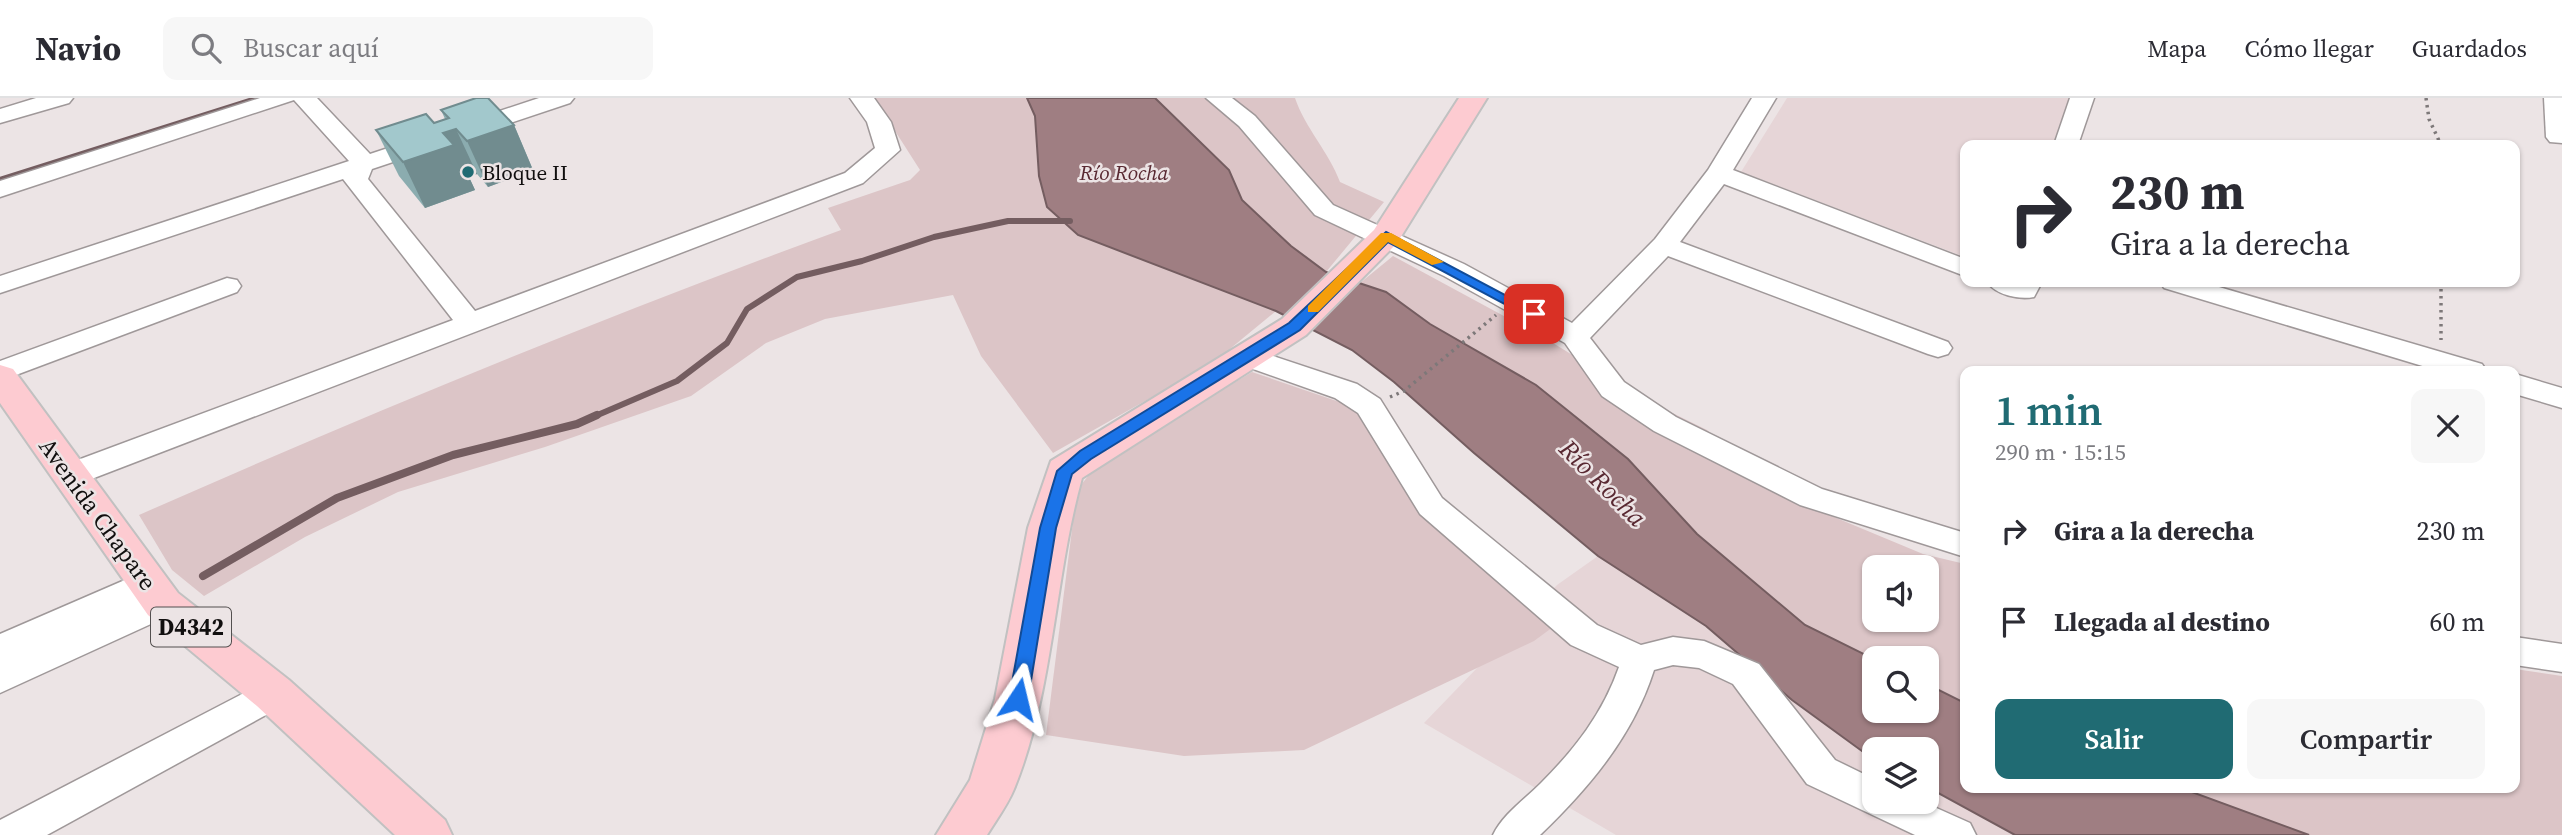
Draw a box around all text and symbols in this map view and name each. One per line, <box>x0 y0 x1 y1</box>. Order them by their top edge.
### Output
search box <box>163 17 653 80</box>
text: Navio <box>35 26 121 71</box>
icon: search <box>187 29 225 67</box>
text: Buscar aquí <box>243 30 379 66</box>
text: Mapa <box>2147 32 2206 65</box>
text: Cómo llegar <box>2244 32 2374 65</box>
text: Guardados <box>2412 32 2527 65</box>
place label: Bloque II <box>482 158 568 187</box>
water label: Río Rocha <box>1078 158 1169 187</box>
text: 230 m <box>2110 158 2245 225</box>
marker: Bloque II <box>460 164 476 180</box>
icon: right <box>1995 168 2086 259</box>
text: Gira a la derecha <box>2110 222 2350 266</box>
pin <box>1504 284 1564 344</box>
icon: arrive <box>1515 295 1553 333</box>
text: 1 min <box>1995 381 2103 439</box>
button: close <box>2411 389 2485 463</box>
street label: Avenida Chapare <box>32 431 164 597</box>
water label: Río Rocha <box>1551 431 1655 535</box>
text: 290 m · 15:15 <box>1995 436 2126 468</box>
icon: right <box>1995 512 2033 550</box>
text: Gira a la derecha <box>2054 513 2254 549</box>
text: 230 m <box>2417 513 2485 549</box>
map controls <box>1862 555 1939 814</box>
button: sound <box>1862 555 1939 632</box>
icon: arrive <box>1995 603 2033 641</box>
text: Llegada al destino <box>2054 604 2270 640</box>
text: 60 m <box>2430 604 2485 640</box>
road number: D4342 <box>151 607 231 646</box>
button: search <box>1862 646 1939 723</box>
position arrow <box>981 662 1055 736</box>
button: Salir <box>1995 699 2233 779</box>
button: Compartir <box>2247 699 2485 779</box>
button: layers <box>1862 737 1939 814</box>

